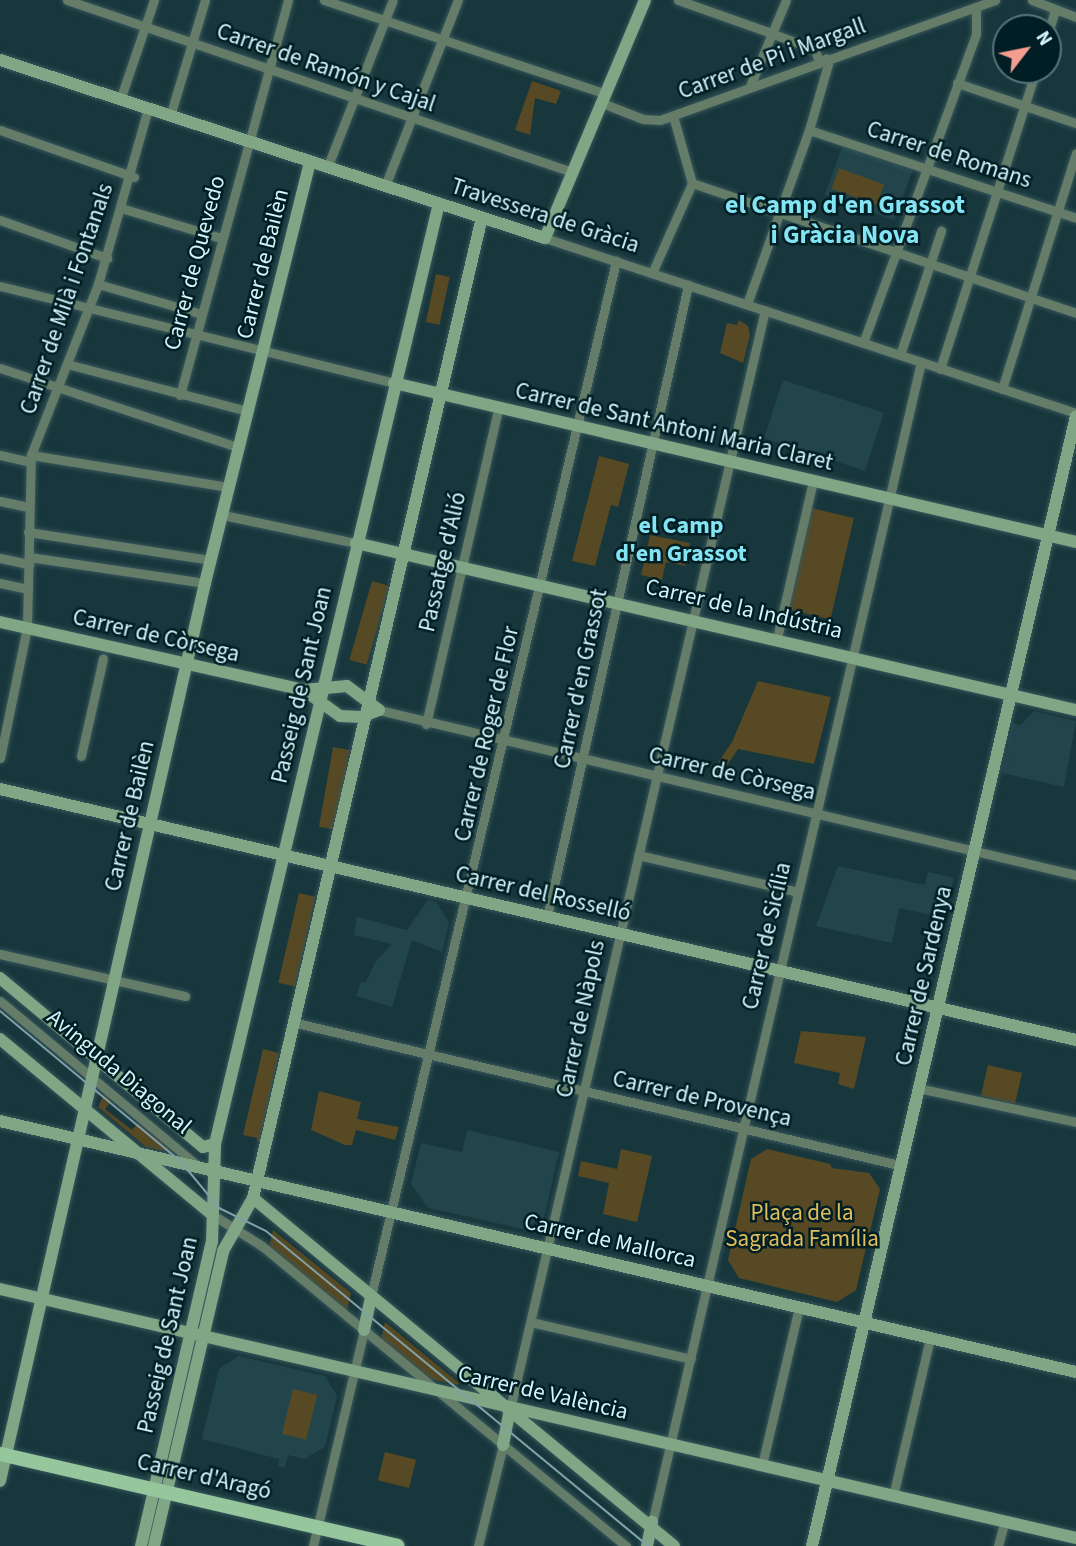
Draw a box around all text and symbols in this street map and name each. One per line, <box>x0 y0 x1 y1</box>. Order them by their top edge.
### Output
street label: Carrer de Pi i Margall <box>675 12 869 106</box>
north arrow <box>992 14 1062 84</box>
street label: Carrer de Ramón y Cajal <box>213 18 439 118</box>
text: N <box>1029 26 1058 51</box>
street label: Carrer de Romans <box>863 115 1035 195</box>
street label: Carrer de Quevedo <box>158 173 232 353</box>
street label: Travessera de Gràcia <box>447 173 643 259</box>
street label: Carrer de Milà i Fontanals <box>14 180 120 418</box>
street label: Carrer de Bailèn <box>231 186 295 342</box>
district label: el Camp d'en Grassot i Gràcia Nova <box>725 189 965 250</box>
street label: Carrer de Sant Antoni Maria Claret <box>512 377 836 477</box>
street label: Passatge d'Alió <box>414 489 472 635</box>
district label: el Camp d'en Grassot <box>615 512 747 568</box>
street label: Carrer de la Indústria <box>643 573 845 645</box>
street label: Passeig de Sant Joan <box>266 584 338 786</box>
street label: Carrer d'en Grassot <box>548 587 614 771</box>
street label: Carrer de Còrsega <box>70 603 242 669</box>
street label: Carrer de Roger de Flor <box>449 624 525 844</box>
street label: Carrer de Bailèn <box>99 738 161 894</box>
street label: Carrer de Còrsega <box>646 741 818 807</box>
street label: Carrer del Rosselló <box>453 860 633 928</box>
street label: Carrer de Sicília <box>737 860 797 1012</box>
street label: Carrer de Sardenya <box>890 884 958 1068</box>
street label: Carrer de Nàpols <box>551 938 611 1100</box>
street label: Avinguda Diagonal <box>41 1004 197 1140</box>
street label: Carrer de Provença <box>610 1065 794 1133</box>
park label: Plaça de la Sagrada Família <box>725 1199 879 1253</box>
street label: Carrer de Mallorca <box>521 1208 699 1274</box>
street label: Passeig de Sant Joan <box>132 1234 204 1436</box>
street label: Carrer de València <box>455 1360 631 1426</box>
street label: Carrer d'Aragó <box>134 1448 274 1506</box>

